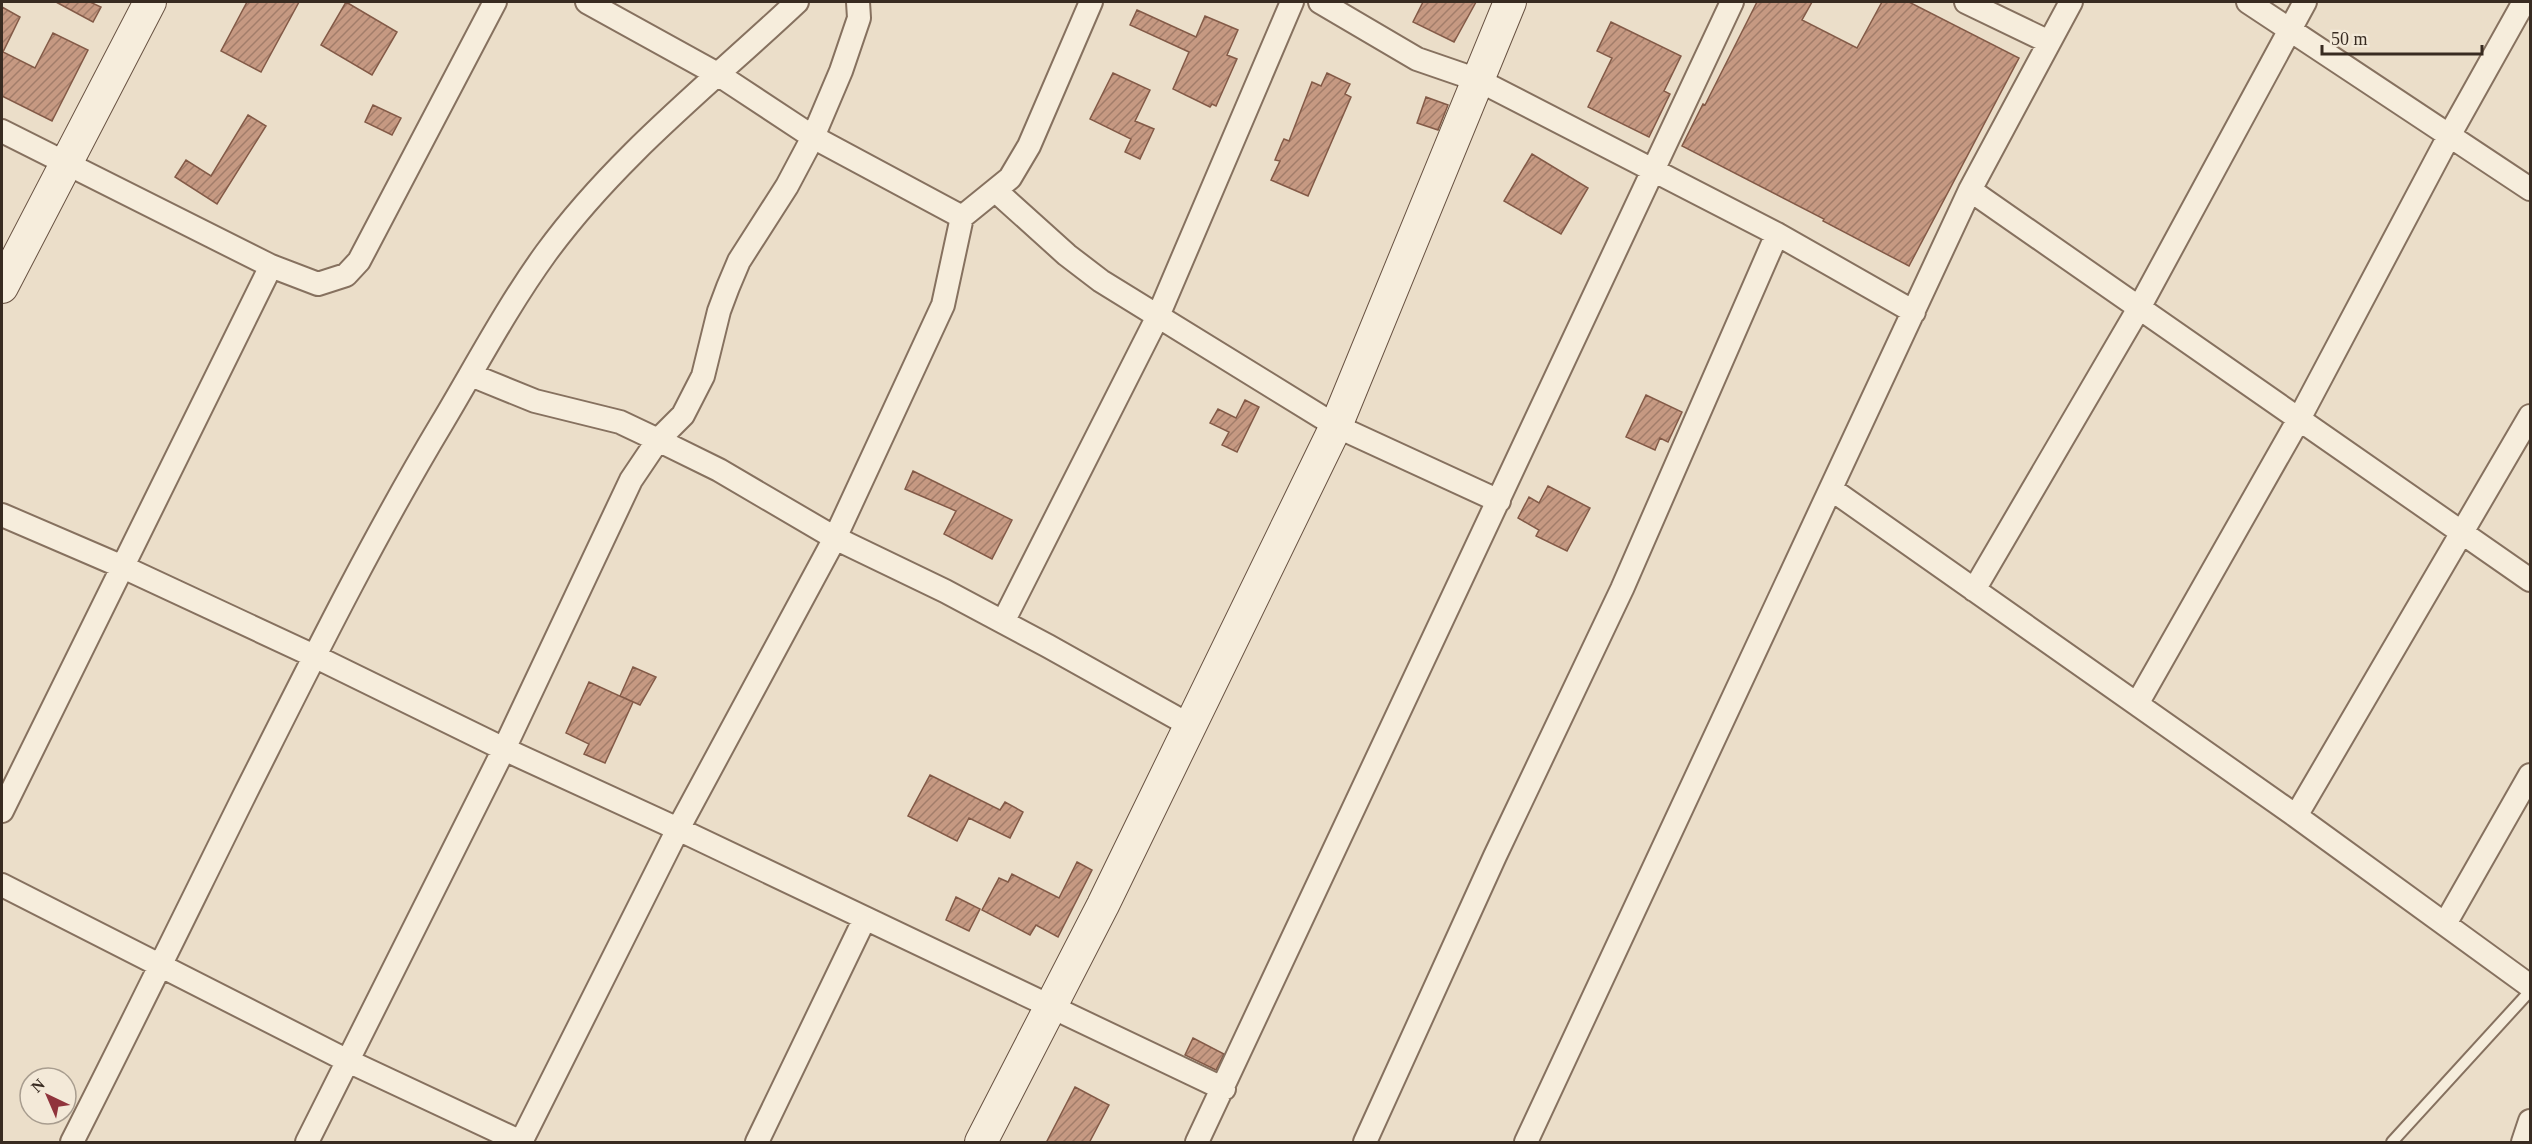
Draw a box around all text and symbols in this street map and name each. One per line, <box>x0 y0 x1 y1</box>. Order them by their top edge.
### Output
scale bar <box>2322 18 2482 56</box>
text: 50 m <box>2331 29 2368 49</box>
north arrow <box>18 1066 78 1126</box>
text: N <box>28 1075 48 1096</box>

